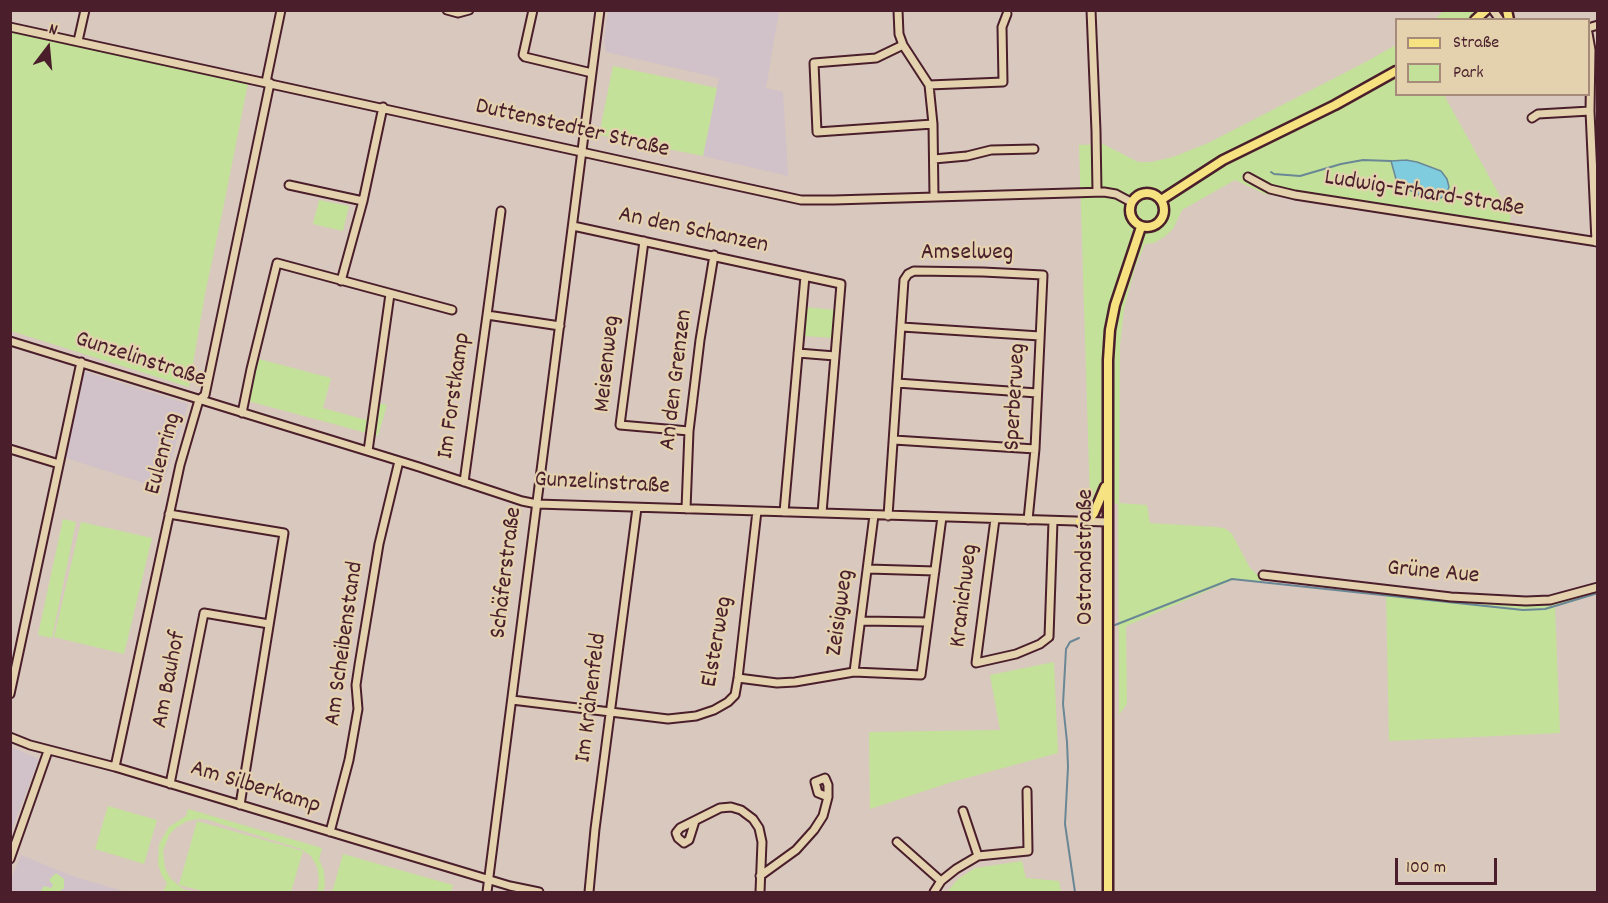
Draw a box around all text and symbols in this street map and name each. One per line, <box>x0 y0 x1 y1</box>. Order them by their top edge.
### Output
north arrow <box>18 18 78 78</box>
text: N <box>46 18 60 42</box>
legend <box>1395 18 1590 96</box>
text: Straße <box>1453 31 1499 56</box>
text: Park <box>1453 61 1484 86</box>
street label: Duttenstedter Straße <box>472 94 672 166</box>
street label: Ludwig-Erhard-Straße <box>1322 165 1526 225</box>
street label: An den Schanzen <box>615 202 771 262</box>
street label: Amselweg <box>921 241 1013 269</box>
street label: An den Grenzen <box>655 308 701 452</box>
street label: Meisenweg <box>590 314 628 414</box>
street label: Gunzelinstraße <box>71 326 209 396</box>
street label: Im Forstkamp <box>433 331 479 461</box>
street label: Sperberweg <box>1000 343 1034 451</box>
street label: Eulenring <box>140 410 190 498</box>
street label: Gunzelinstraße <box>534 467 670 503</box>
street label: Ostrandstraße <box>1074 489 1102 625</box>
street label: Schäferstraße <box>486 506 530 640</box>
street label: Kranichweg <box>945 543 987 649</box>
street label: Grüne Aue <box>1386 556 1480 592</box>
street label: Am Scheibenstand <box>320 560 372 728</box>
street label: Zeisigweg <box>822 568 862 658</box>
street label: Elsterweg <box>697 594 741 690</box>
street label: Am Bauhof <box>147 629 195 731</box>
street label: Im Krähenfeld <box>571 632 615 764</box>
street label: Am Silberkamp <box>187 756 323 822</box>
scale bar <box>1398 846 1500 884</box>
text: 100 m <box>1406 856 1446 881</box>

